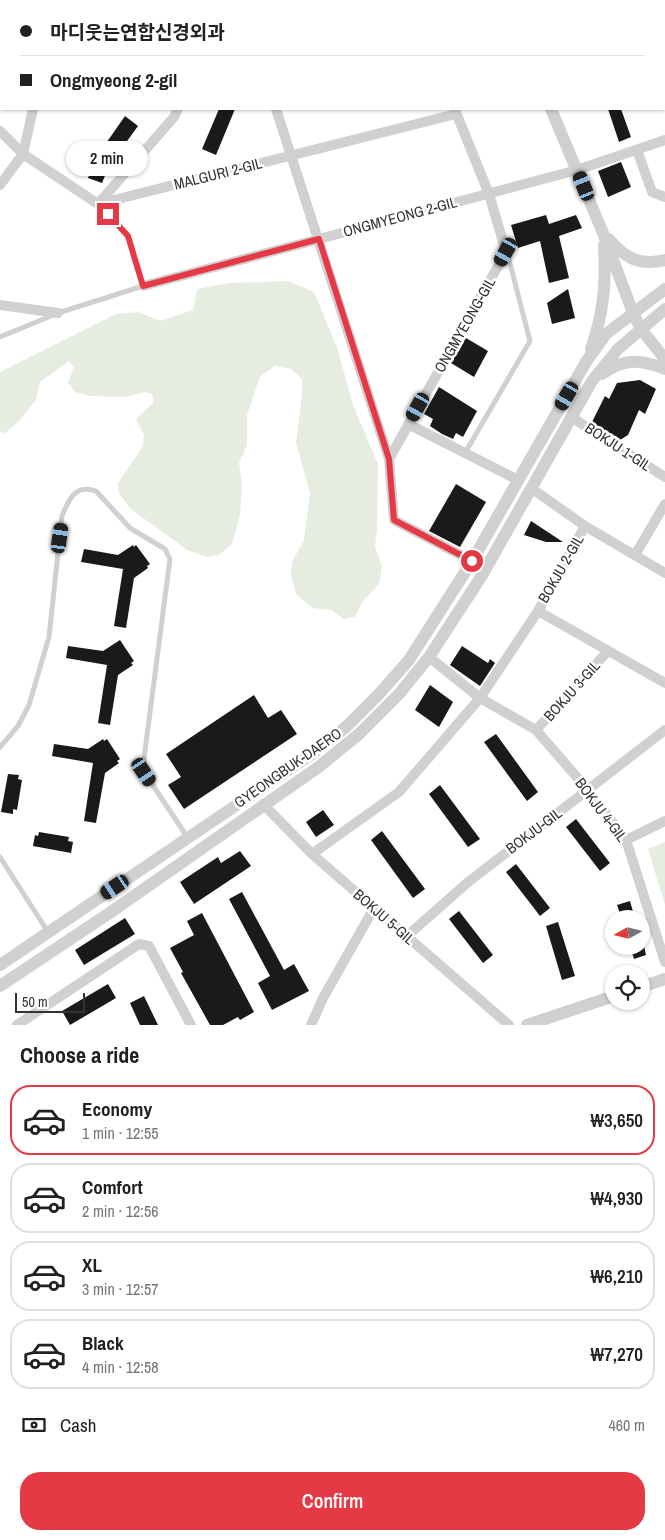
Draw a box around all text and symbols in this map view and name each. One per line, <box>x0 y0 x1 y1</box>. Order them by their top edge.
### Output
text: 마디웃는연합신경외과 <box>50 19 225 45</box>
text: Ongmyeong 2-gil <box>50 67 177 93</box>
callout: 2 min <box>67 142 149 176</box>
text: 2 min <box>90 147 124 169</box>
street label: MALGURI 2-GIL <box>172 152 264 195</box>
car <box>571 169 596 203</box>
street label: ONGMYEONG 2-GIL <box>341 191 459 242</box>
route end <box>97 203 119 225</box>
car <box>492 235 519 269</box>
street label: ONGMYEONG-GIL <box>429 273 500 376</box>
car <box>553 379 580 413</box>
car <box>404 390 431 424</box>
street label: BOKJU 1-GIL <box>581 417 656 476</box>
car <box>50 522 69 554</box>
street label: BOKJU 2-GIL <box>533 531 589 607</box>
route start <box>461 550 483 572</box>
street label: BOKJU 3-GIL <box>539 656 605 726</box>
street label: GYEONGBUK-DAERO <box>230 723 346 813</box>
car <box>129 755 158 789</box>
street label: BOKJU 4-GIL <box>570 773 633 846</box>
street label: BOKJU-GIL <box>501 803 566 859</box>
car <box>98 872 131 902</box>
street label: BOKJU 5-GIL <box>349 884 420 949</box>
north arrow <box>605 910 650 955</box>
map controls <box>605 910 650 1010</box>
button: locate <box>605 965 650 1010</box>
scale bar <box>15 990 85 1013</box>
text: 50 m <box>22 993 48 1011</box>
text: Choose a ride <box>20 1040 139 1070</box>
text: Economy <box>82 1096 152 1122</box>
icon: car <box>22 1098 67 1143</box>
text: ₩3,650 <box>591 1107 643 1133</box>
text: 1 min · 12:55 <box>82 1122 159 1144</box>
text: Comfort <box>82 1174 143 1200</box>
icon: car <box>22 1176 67 1221</box>
text: ₩4,930 <box>591 1185 643 1211</box>
text: 2 min · 12:56 <box>82 1200 159 1222</box>
text: XL <box>82 1252 102 1278</box>
icon: car <box>22 1254 67 1299</box>
text: ₩6,210 <box>591 1263 643 1289</box>
text: 3 min · 12:57 <box>82 1278 159 1300</box>
text: Black <box>82 1330 124 1356</box>
icon: car <box>22 1332 67 1377</box>
text: ₩7,270 <box>591 1341 643 1367</box>
text: 4 min · 12:58 <box>82 1356 159 1378</box>
icon: cash <box>20 1411 48 1439</box>
text: Cash <box>60 1412 96 1438</box>
text: 460 m <box>609 1414 645 1436</box>
button: Confirm <box>20 1472 645 1530</box>

